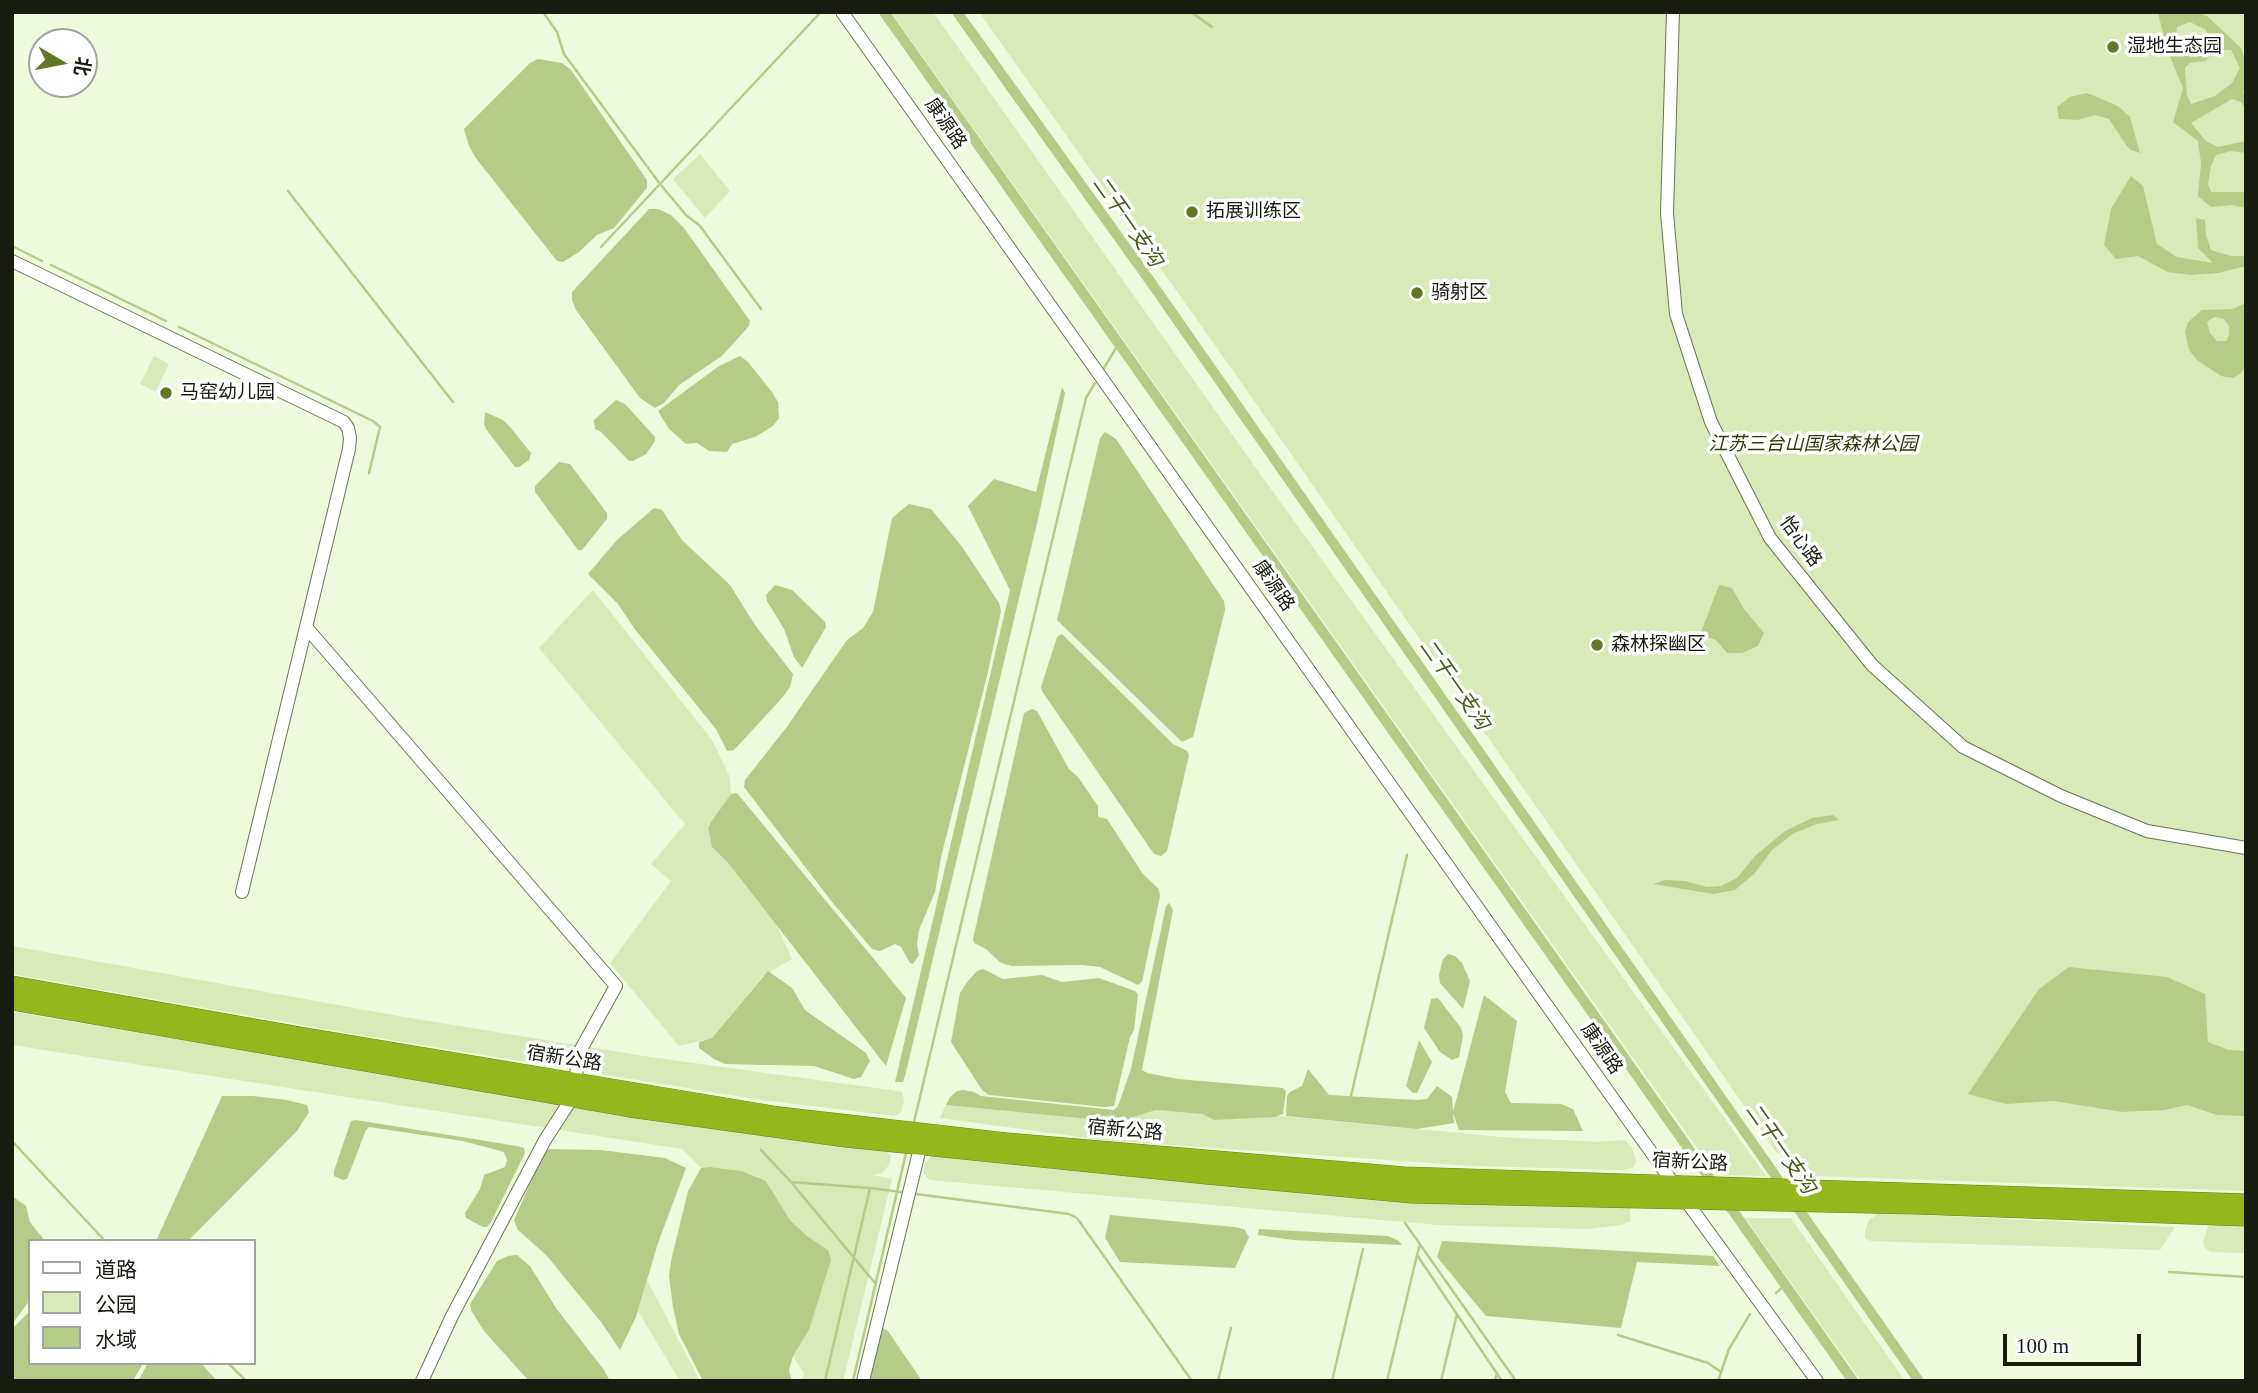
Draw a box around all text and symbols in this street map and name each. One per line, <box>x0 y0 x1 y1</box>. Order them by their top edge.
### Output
north arrow <box>28 28 98 98</box>
place label: 湿地生态园 <box>2127 36 2222 58</box>
marker: 湿地生态园 <box>2105 39 2121 55</box>
text: 北 <box>70 55 94 78</box>
street label: 康源路 <box>919 94 971 154</box>
water label: 二干一支沟 <box>1087 172 1167 272</box>
place label: 拓展训练区 <box>1206 201 1301 223</box>
marker: 拓展训练区 <box>1184 204 1200 220</box>
place label: 骑射区 <box>1431 282 1488 304</box>
marker: 骑射区 <box>1409 285 1425 301</box>
place label: 马窑幼儿园 <box>180 382 275 404</box>
marker: 马窑幼儿园 <box>158 385 174 401</box>
park label: 江苏三台山国家森林公园 <box>1709 434 1917 456</box>
street label: 怡心路 <box>1774 512 1826 572</box>
street label: 康源路 <box>1247 556 1299 616</box>
place label: 森林探幽区 <box>1611 634 1706 656</box>
water label: 二干一支沟 <box>1414 635 1494 735</box>
marker: 森林探幽区 <box>1589 637 1605 653</box>
street label: 康源路 <box>1575 1019 1627 1079</box>
street label: 宿新公路 <box>525 1042 603 1076</box>
water label: 二干一支沟 <box>1740 1099 1820 1199</box>
street label: 宿新公路 <box>1086 1116 1164 1146</box>
street label: 宿新公路 <box>1651 1150 1729 1176</box>
legend <box>28 1239 256 1365</box>
text: 道路 <box>95 1258 137 1282</box>
text: 公园 <box>95 1293 137 1317</box>
scale bar <box>2006 1320 2144 1364</box>
text: 水域 <box>95 1328 137 1352</box>
text: 100 m <box>2016 1334 2069 1358</box>

